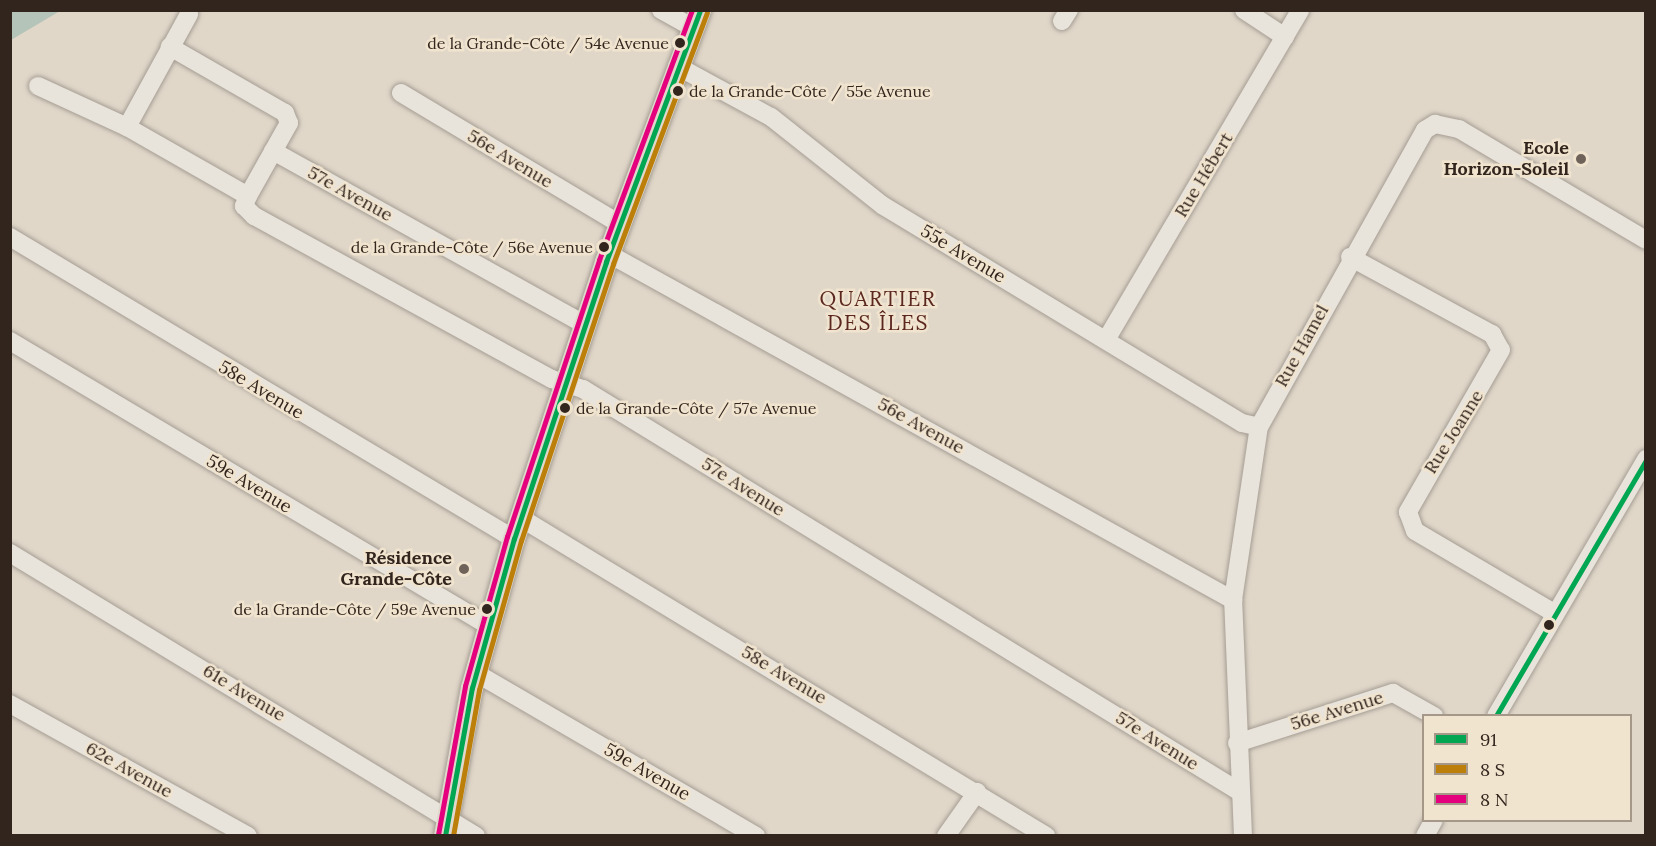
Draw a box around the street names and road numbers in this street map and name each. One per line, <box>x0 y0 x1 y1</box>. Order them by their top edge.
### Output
street label: 56e Avenue <box>463 125 557 193</box>
street label: Rue Hébert <box>1170 129 1238 221</box>
street label: 57e Avenue <box>304 162 396 226</box>
street label: 55e Avenue <box>917 220 1009 288</box>
street label: Rue Hamel <box>1271 301 1333 391</box>
street label: 58e Avenue <box>215 356 307 424</box>
street label: Rue Joanne <box>1420 386 1488 478</box>
street label: 56e Avenue <box>874 393 968 459</box>
street label: 59e Avenue <box>202 450 296 518</box>
street label: 57e Avenue <box>698 453 788 521</box>
street label: 58e Avenue <box>738 641 830 709</box>
street label: 61e Avenue <box>199 660 289 726</box>
street label: 56e Avenue <box>1288 687 1386 735</box>
street label: 57e Avenue <box>1112 707 1202 775</box>
street label: 62e Avenue <box>82 737 176 803</box>
street label: 59e Avenue <box>600 739 694 805</box>

